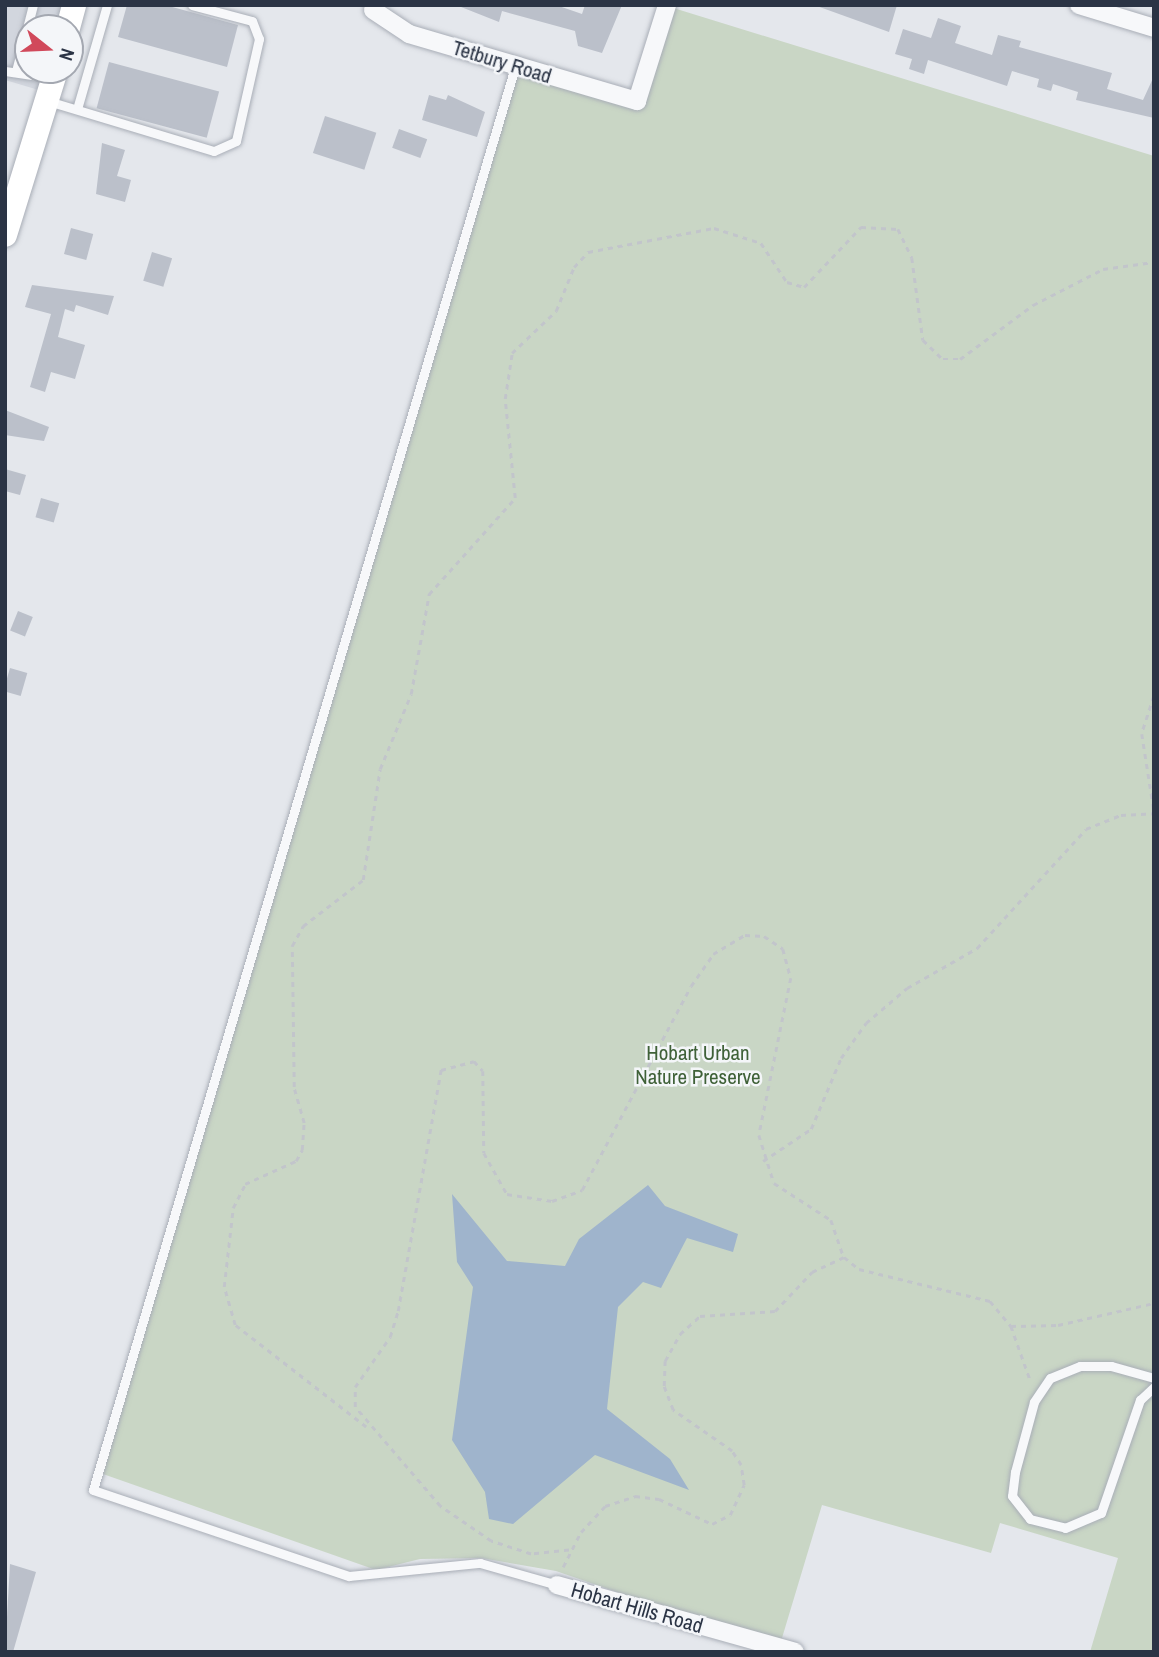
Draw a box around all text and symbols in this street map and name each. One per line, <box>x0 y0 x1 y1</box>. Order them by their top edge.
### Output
north arrow <box>14 14 84 84</box>
street label: Tetbury Road <box>449 35 555 89</box>
text: N <box>53 46 81 64</box>
park label: Hobart Urban Nature Preserve <box>635 1040 761 1090</box>
street label: Hobart Hills Road <box>568 1577 706 1639</box>

